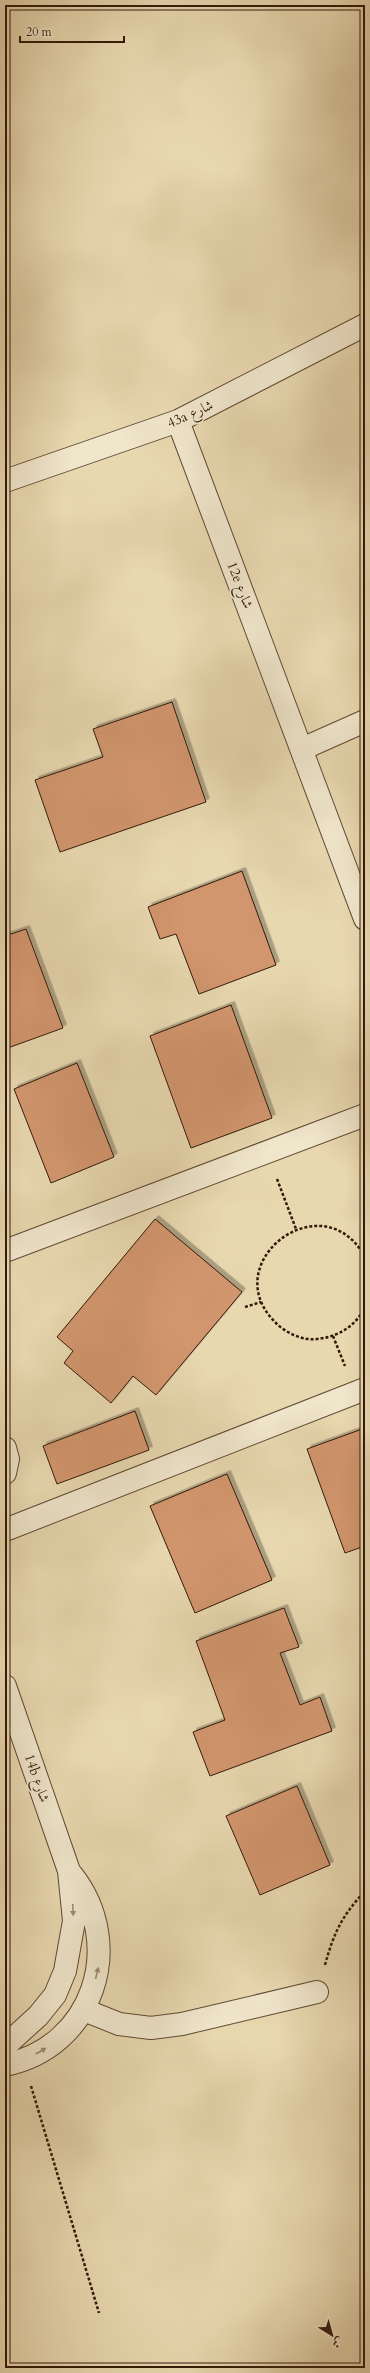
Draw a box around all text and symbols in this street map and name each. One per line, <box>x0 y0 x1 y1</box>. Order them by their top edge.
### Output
scale bar <box>20 18 124 44</box>
text: 20 m <box>26 24 53 40</box>
street label: 43a شارع <box>164 395 217 434</box>
street label: 12e شارع <box>221 559 258 612</box>
street label: 14b شارع <box>18 1751 54 1805</box>
one-way arrow <box>70 1904 76 1917</box>
one-way arrow <box>94 1967 100 1979</box>
one-way arrow <box>35 2048 47 2055</box>
north arrow <box>312 2315 352 2355</box>
text: ش <box>329 2333 347 2352</box>

